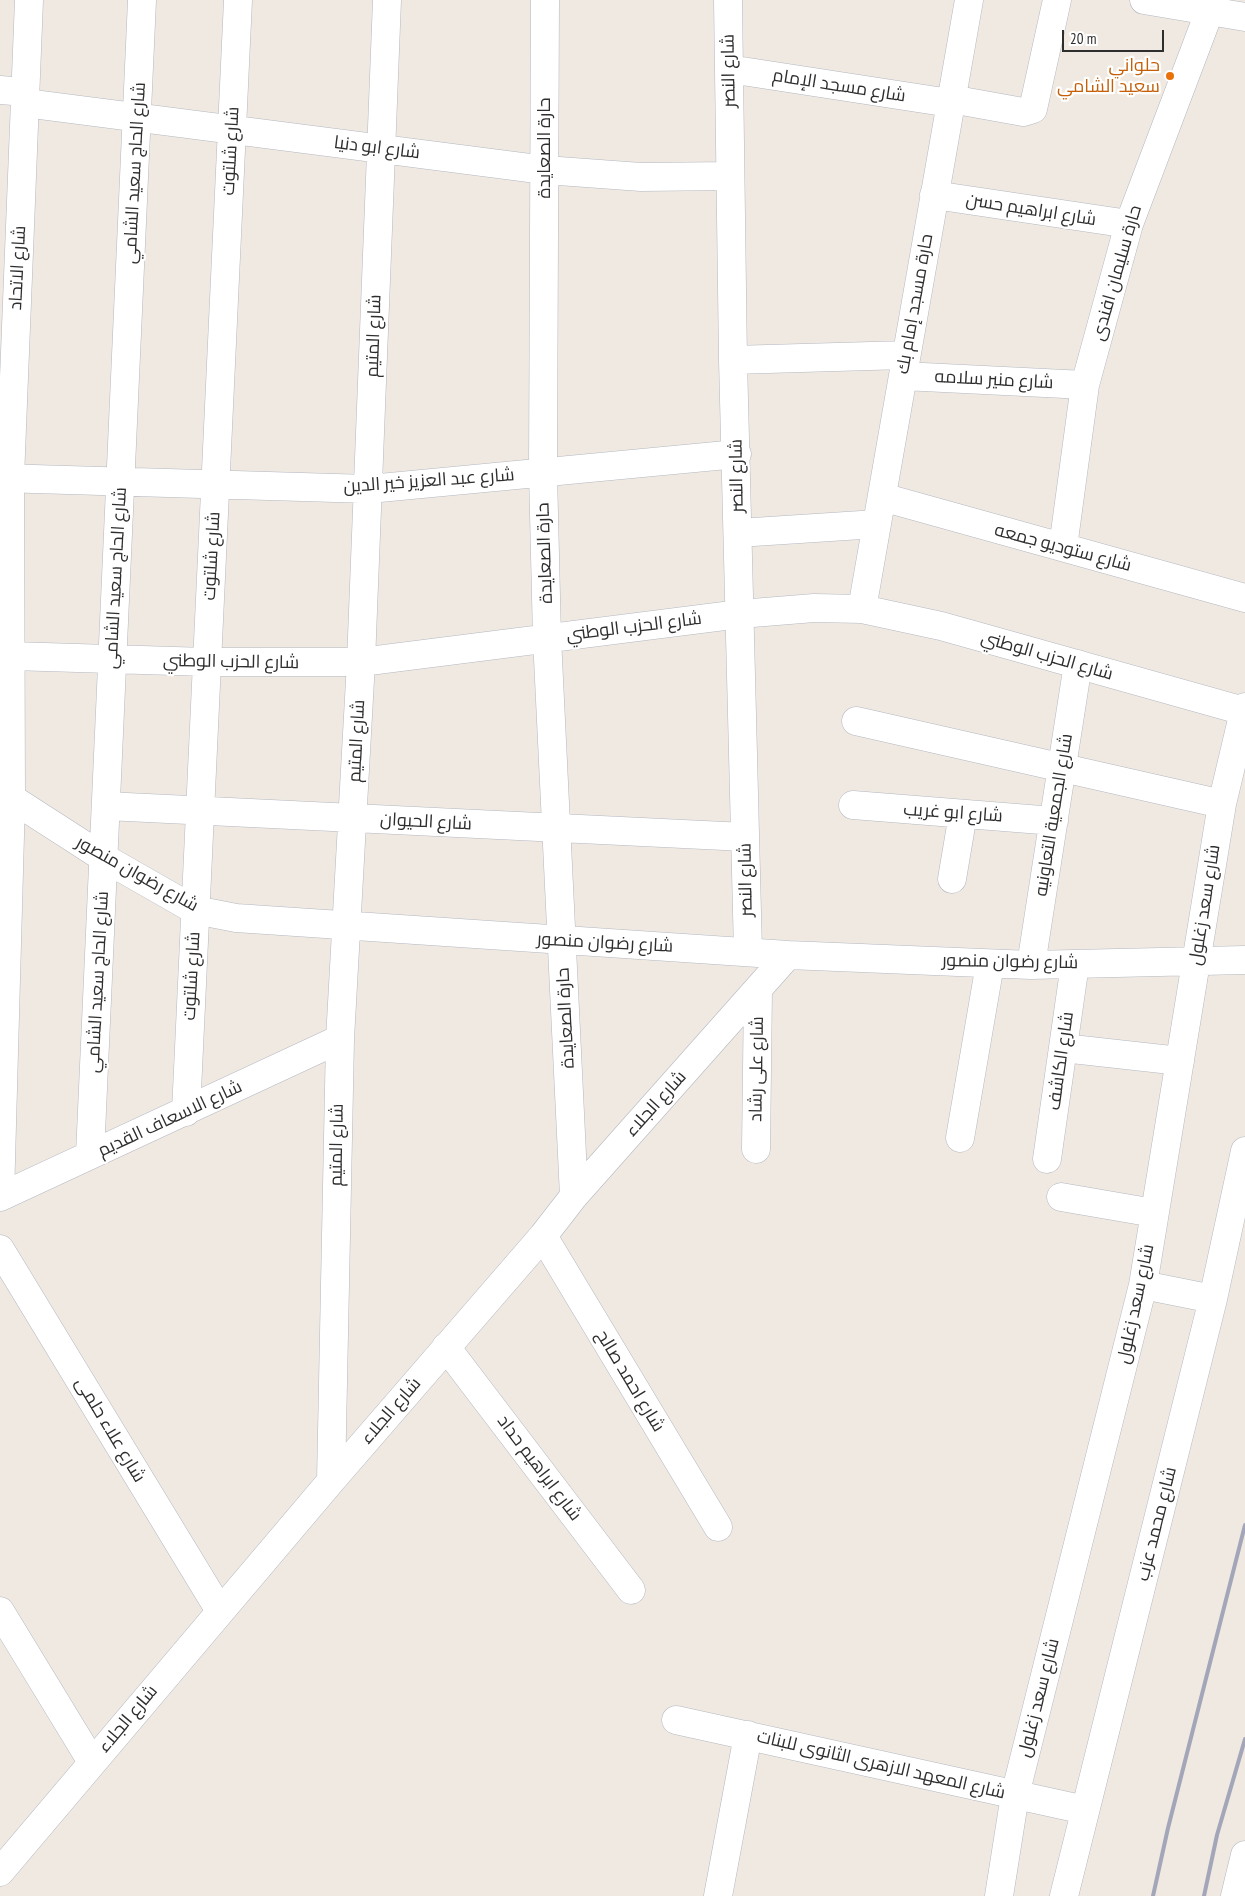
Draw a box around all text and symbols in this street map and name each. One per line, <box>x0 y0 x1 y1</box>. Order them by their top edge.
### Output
scale bar <box>1065 20 1168 52</box>
text: 20 m <box>1070 29 1096 48</box>
street label: شارع النصر <box>718 34 740 108</box>
place label: حلواني سعيد الشامي <box>1057 55 1160 98</box>
street label: شارع مسجد الإمام <box>771 65 907 107</box>
marker: حلواني سعيد الشامي <box>1164 70 1176 82</box>
street label: شارع الحاج سعيد الشامي <box>119 82 151 264</box>
street label: حارة الصعايدة <box>534 97 556 199</box>
street label: شارع شلتوت <box>218 106 244 196</box>
street label: شارع ابو دنيا <box>333 132 421 164</box>
street label: شارع ابراهيم حسن <box>964 189 1098 231</box>
street label: حارة سليمان افندى <box>1087 203 1147 343</box>
street label: شارع الاتحاد <box>5 225 31 311</box>
street label: حارة مسجد إمام بك <box>892 232 938 376</box>
street label: شارع المتيم <box>362 294 386 378</box>
street label: شارع منير سلامه <box>934 366 1054 394</box>
street label: شارع النصر <box>726 439 748 513</box>
street label: شارع عبد العزيز خير الدين <box>343 464 515 498</box>
street label: شارع الحاج سعيد الشامي <box>100 487 132 669</box>
street label: حارة الصعايدة <box>532 502 558 604</box>
street label: شارع شلتوت <box>199 511 225 601</box>
street label: شارع ستوديو جمعه <box>992 519 1134 577</box>
street label: شارع الحزب الوطني <box>565 608 703 646</box>
street label: شارع الحزب الوطني <box>978 627 1116 685</box>
street label: شارع الحزب الوطني <box>163 650 299 674</box>
street label: شارع المتيم <box>344 699 370 783</box>
street label: شارع الجمعية التعاونيه <box>1030 732 1078 898</box>
street label: شارع ابو غريب <box>903 799 1003 827</box>
street label: شارع الحيوان <box>380 809 472 835</box>
street label: شارع رضوان منصور <box>72 831 202 917</box>
street label: شارع النصر <box>735 843 757 917</box>
street label: شارع سعد زغلول <box>1185 843 1225 967</box>
street label: شارع الحاج سعيد الشامي <box>82 891 114 1073</box>
street label: شارع رضوان منصور <box>536 929 674 957</box>
street label: شارع شلتوت <box>179 931 205 1021</box>
street label: شارع رضوان منصور <box>942 950 1078 974</box>
street label: حارة الصعايدة <box>553 967 579 1069</box>
street label: شارع الكاشف <box>1043 1010 1079 1112</box>
street label: شارع على رشاد <box>745 1016 769 1122</box>
street label: شارع الجلاء <box>621 1067 691 1141</box>
street label: شارع الاسعاف القديم <box>94 1076 246 1162</box>
street label: شارع المتيم <box>325 1103 349 1187</box>
street label: شارع سعد زغلول <box>1113 1242 1159 1366</box>
street label: شارع احمد صالح <box>591 1326 669 1436</box>
street label: شارع الجلاء <box>356 1373 426 1449</box>
street label: شارع علاء حلمى <box>70 1374 150 1486</box>
street label: شارع ابراهيم حداد <box>492 1411 586 1525</box>
street label: شارع محمد عزب <box>1132 1465 1182 1583</box>
street label: شارع سعد زغلول <box>1014 1636 1064 1760</box>
street label: شارع الجلاء <box>94 1681 162 1757</box>
street label: شارع المعهد الازهرى الثانوى للبنات <box>755 1726 1007 1804</box>

